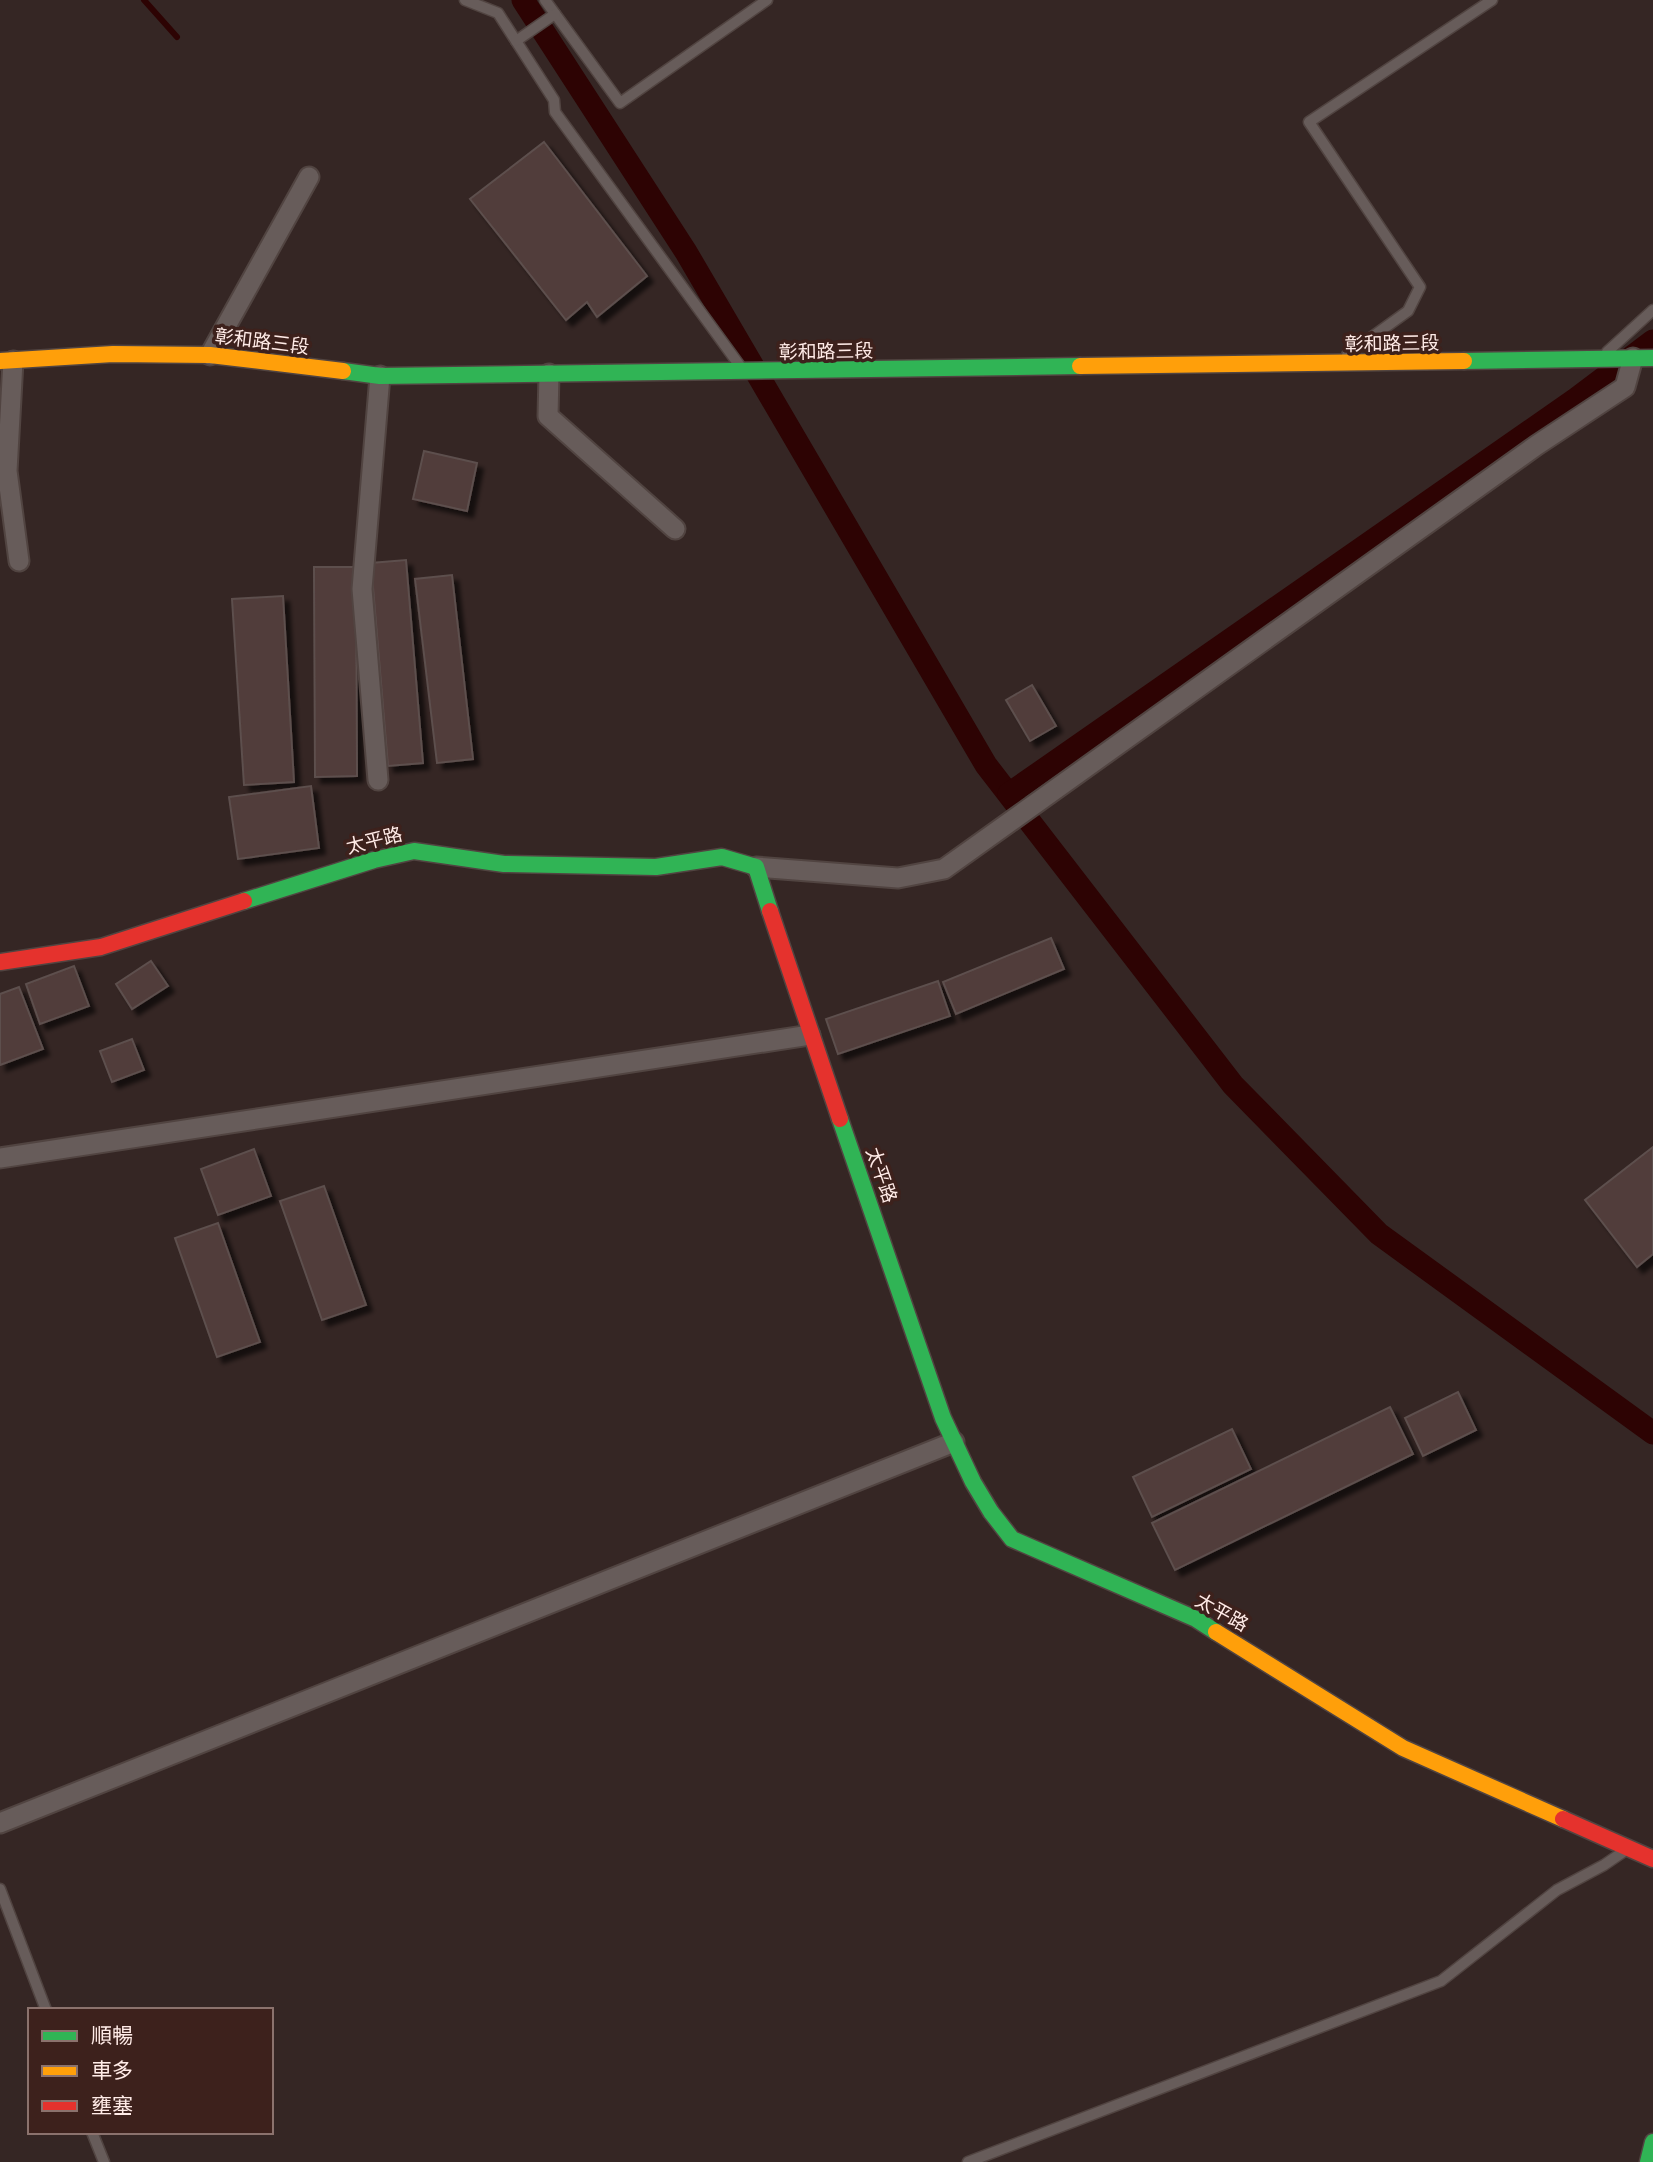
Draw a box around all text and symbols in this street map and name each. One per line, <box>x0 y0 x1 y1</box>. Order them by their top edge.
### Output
street label: 彰和路三段 <box>213 325 310 361</box>
street label: 彰和路三段 <box>1344 332 1440 358</box>
street label: 彰和路三段 <box>778 340 874 366</box>
street label: 太平路 <box>344 823 405 860</box>
street label: 太平路 <box>859 1145 901 1207</box>
street label: 太平路 <box>1190 1589 1252 1638</box>
legend <box>28 2008 273 2134</box>
text: 順暢 <box>91 2024 133 2051</box>
text: 車多 <box>91 2059 133 2086</box>
text: 壅塞 <box>91 2094 133 2121</box>

